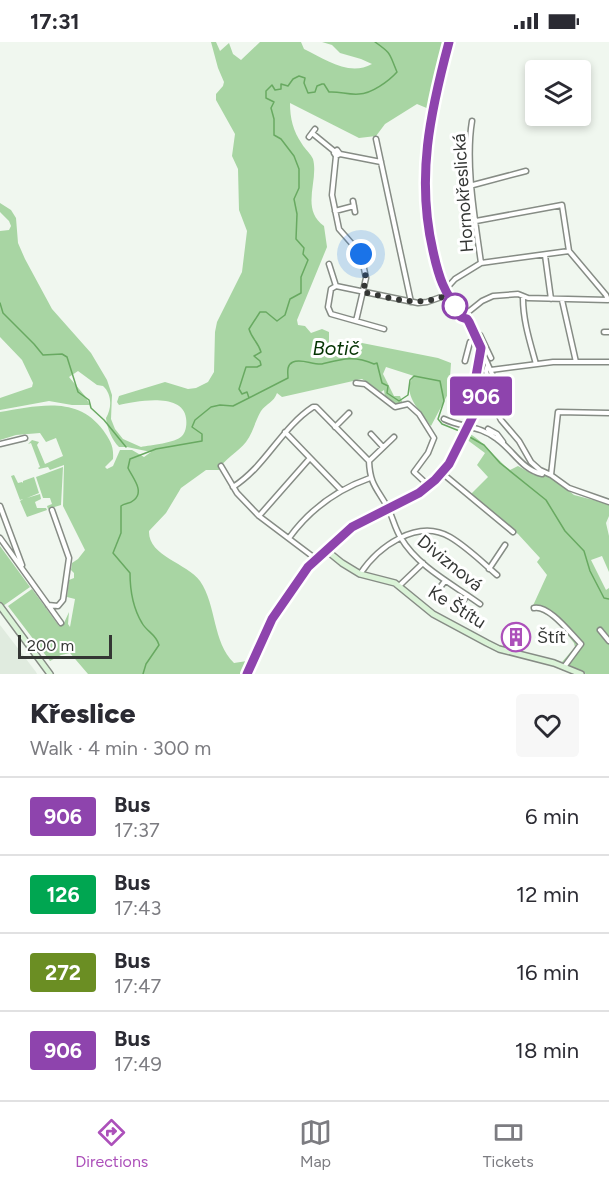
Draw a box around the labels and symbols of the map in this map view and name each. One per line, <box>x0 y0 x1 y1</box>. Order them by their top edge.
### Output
street label: Hornokřeslická <box>448 133 478 253</box>
your location <box>346 239 376 269</box>
unlabelled marker <box>442 293 468 319</box>
water label: Botič <box>312 336 360 360</box>
line badge: 906 <box>446 376 516 416</box>
street label: Diviznová <box>413 530 487 596</box>
street label: Ke Štítu <box>424 581 490 633</box>
building icon: Štít <box>500 621 532 653</box>
place label: Štít <box>537 626 566 648</box>
scale bar <box>18 632 112 660</box>

